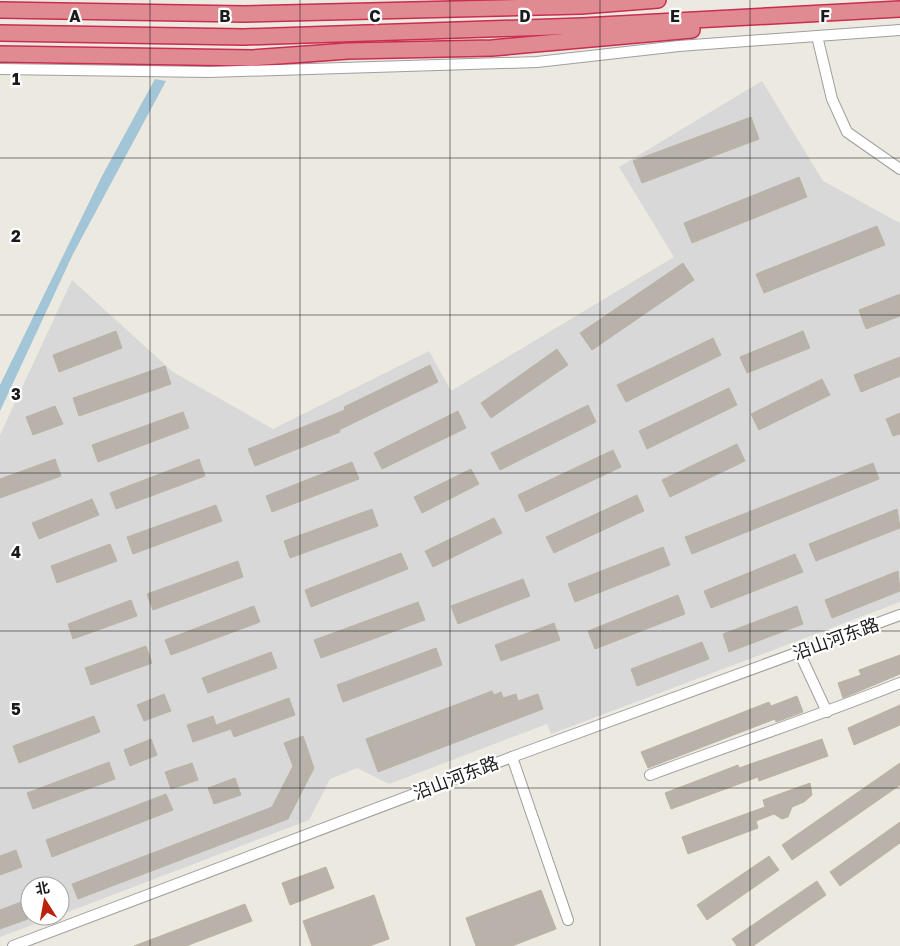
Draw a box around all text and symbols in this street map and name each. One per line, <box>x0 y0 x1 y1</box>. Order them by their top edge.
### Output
text: A <box>69 6 81 26</box>
text: B <box>219 6 231 26</box>
text: C <box>369 6 381 26</box>
text: D <box>519 6 531 26</box>
text: E <box>670 6 680 26</box>
text: F <box>820 6 830 26</box>
text: 1 <box>12 69 20 89</box>
text: 2 <box>11 226 21 246</box>
text: 3 <box>11 384 21 404</box>
text: 4 <box>11 542 21 562</box>
street label: 沿山河东路 <box>790 612 882 664</box>
text: 5 <box>11 699 21 719</box>
street label: 沿山河东路 <box>410 751 502 803</box>
north arrow <box>20 876 70 926</box>
text: 北 <box>34 878 51 897</box>

